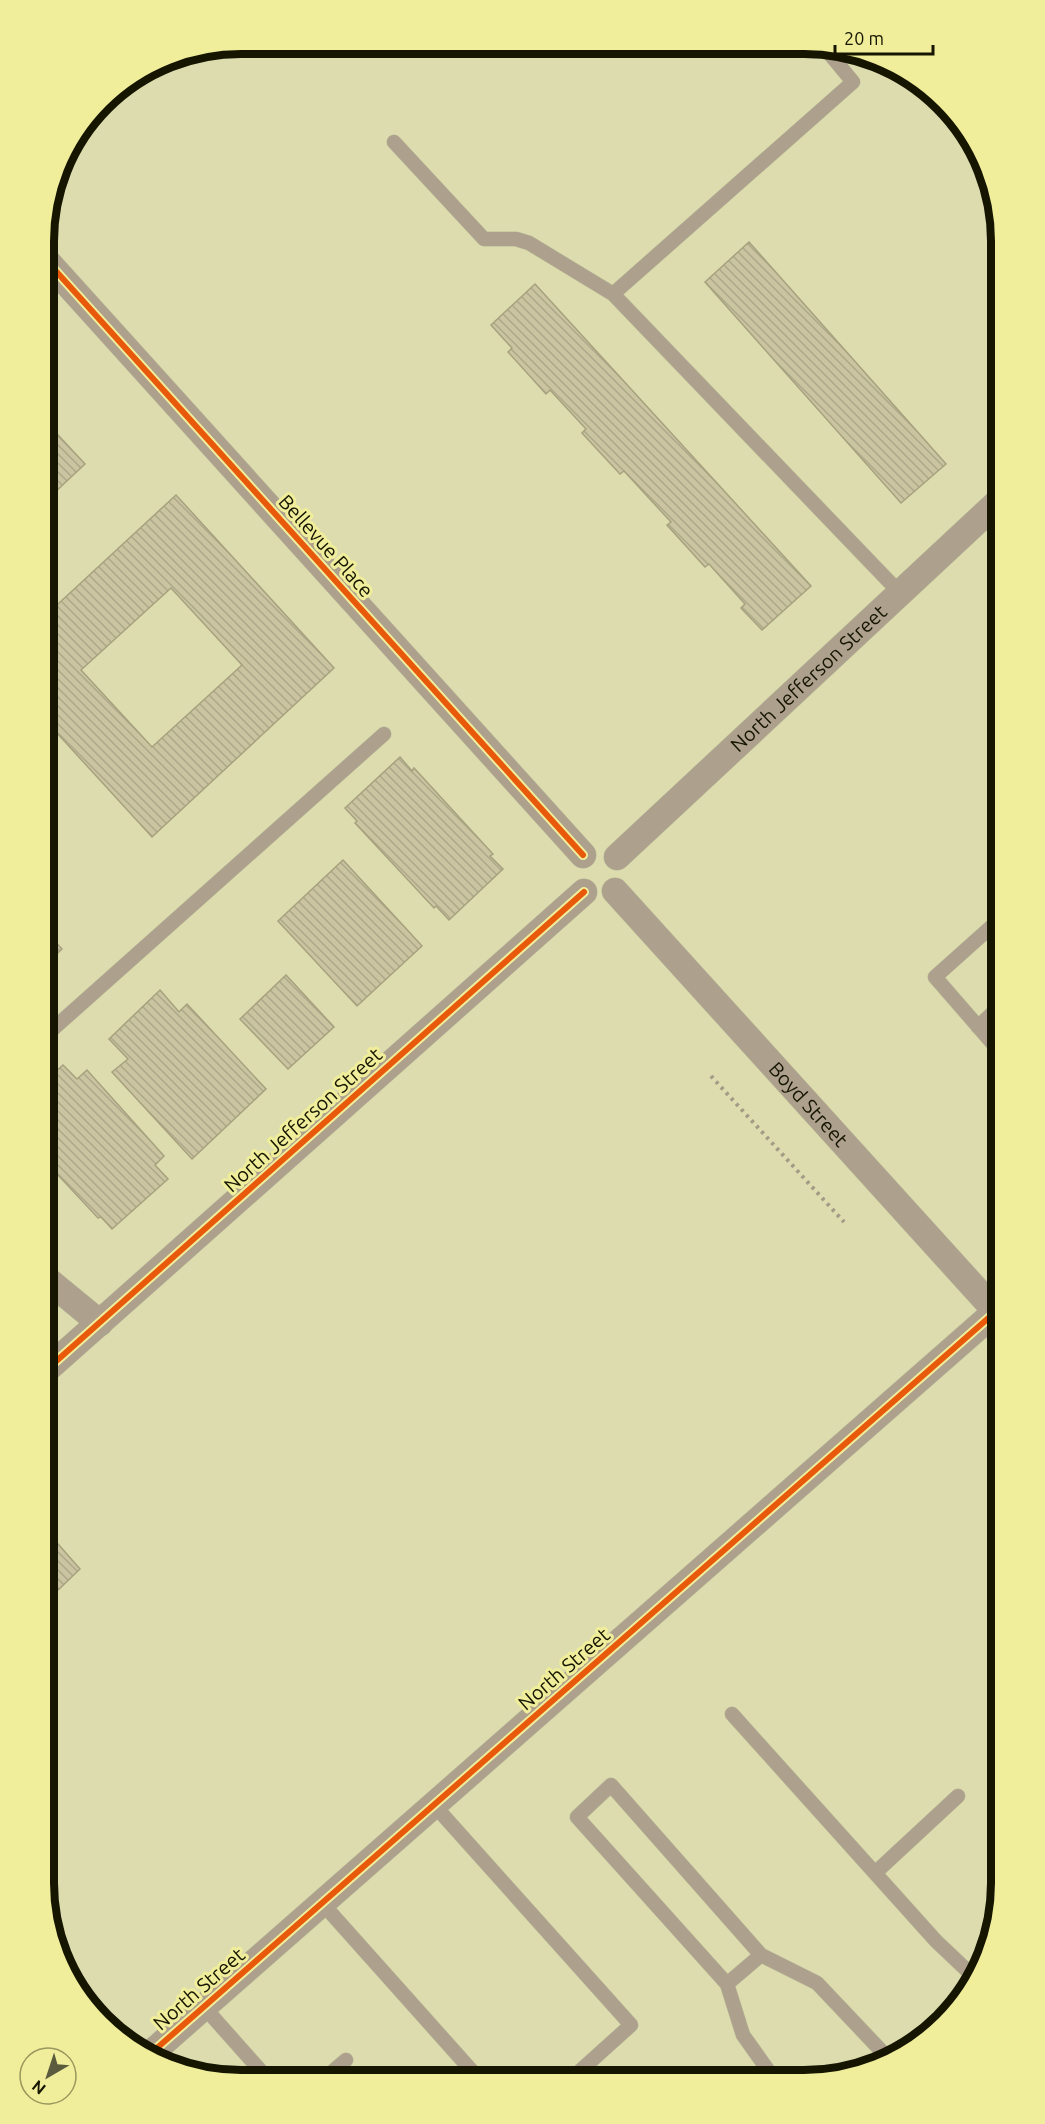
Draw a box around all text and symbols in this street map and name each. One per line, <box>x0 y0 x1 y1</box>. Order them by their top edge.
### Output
scale bar <box>835 18 932 56</box>
text: 20 m <box>844 28 884 48</box>
street label: Bellevue Place <box>274 490 378 602</box>
street label: North Jefferson Street <box>726 600 891 756</box>
street label: North Jefferson Street <box>219 1043 386 1197</box>
street label: Boyd Street <box>765 1057 853 1151</box>
street label: North Street <box>513 1623 614 1714</box>
street label: North Street <box>148 1943 249 2034</box>
north arrow <box>18 2046 78 2106</box>
text: N <box>28 2077 49 2098</box>

